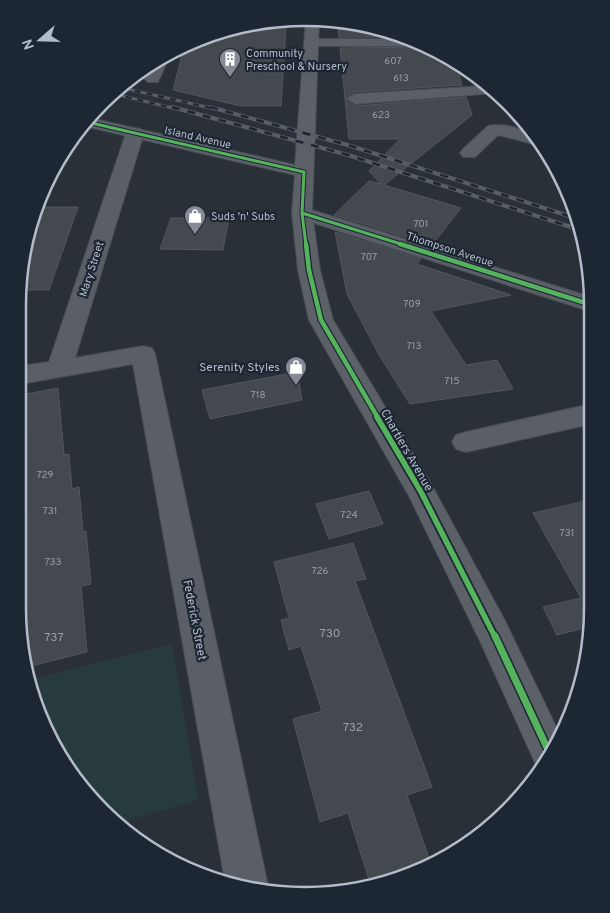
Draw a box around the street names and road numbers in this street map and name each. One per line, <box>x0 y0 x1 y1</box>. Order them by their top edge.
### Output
street label: Island Avenue <box>163 123 233 152</box>
street label: Thompson Avenue <box>404 229 495 271</box>
street label: Mary Street <box>76 240 107 299</box>
street label: Chartiers Avenue <box>376 406 436 495</box>
street label: Federick Street <box>178 579 210 662</box>

